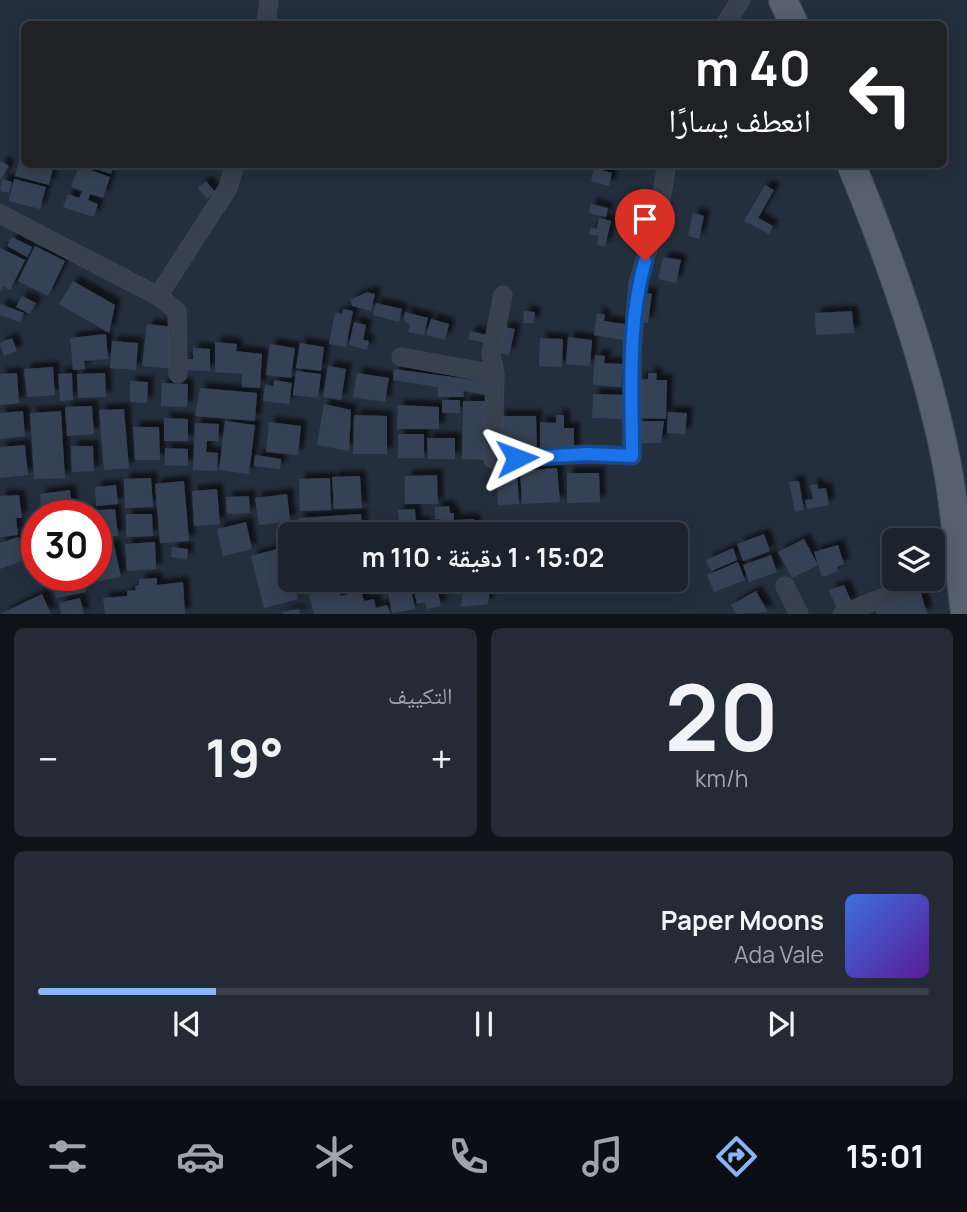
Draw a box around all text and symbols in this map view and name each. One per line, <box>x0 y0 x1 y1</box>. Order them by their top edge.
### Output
text: 40 m <box>695 34 811 101</box>
icon: left <box>835 49 926 140</box>
text: انعطف يسارًا <box>668 98 811 142</box>
pin <box>615 189 675 261</box>
icon: arrive <box>626 200 664 238</box>
position arrow <box>480 421 554 495</box>
speed limit sign: 30 <box>21 500 112 591</box>
map controls <box>882 528 945 591</box>
button: layers <box>882 528 945 591</box>
text: 15:02 · 1 دقيقة · 110 m <box>362 539 604 575</box>
text: 20 <box>665 654 779 778</box>
text: التكييف <box>388 679 453 711</box>
text: 19° <box>205 722 284 793</box>
text: − <box>38 732 59 784</box>
text: + <box>431 732 452 784</box>
text: km/h <box>695 762 749 794</box>
text: Paper Moons <box>661 902 824 938</box>
text: Ada Vale <box>734 938 824 970</box>
icon: previous <box>168 1005 206 1043</box>
icon: pause <box>465 1005 503 1043</box>
icon: next <box>762 1005 800 1043</box>
icon: filters <box>43 1132 92 1181</box>
icon: car <box>176 1132 225 1181</box>
icon: climate <box>310 1132 359 1181</box>
icon: phone <box>444 1132 493 1181</box>
icon: music <box>578 1132 627 1181</box>
icon: directions <box>712 1132 761 1181</box>
text: 15:01 <box>846 1134 925 1178</box>

